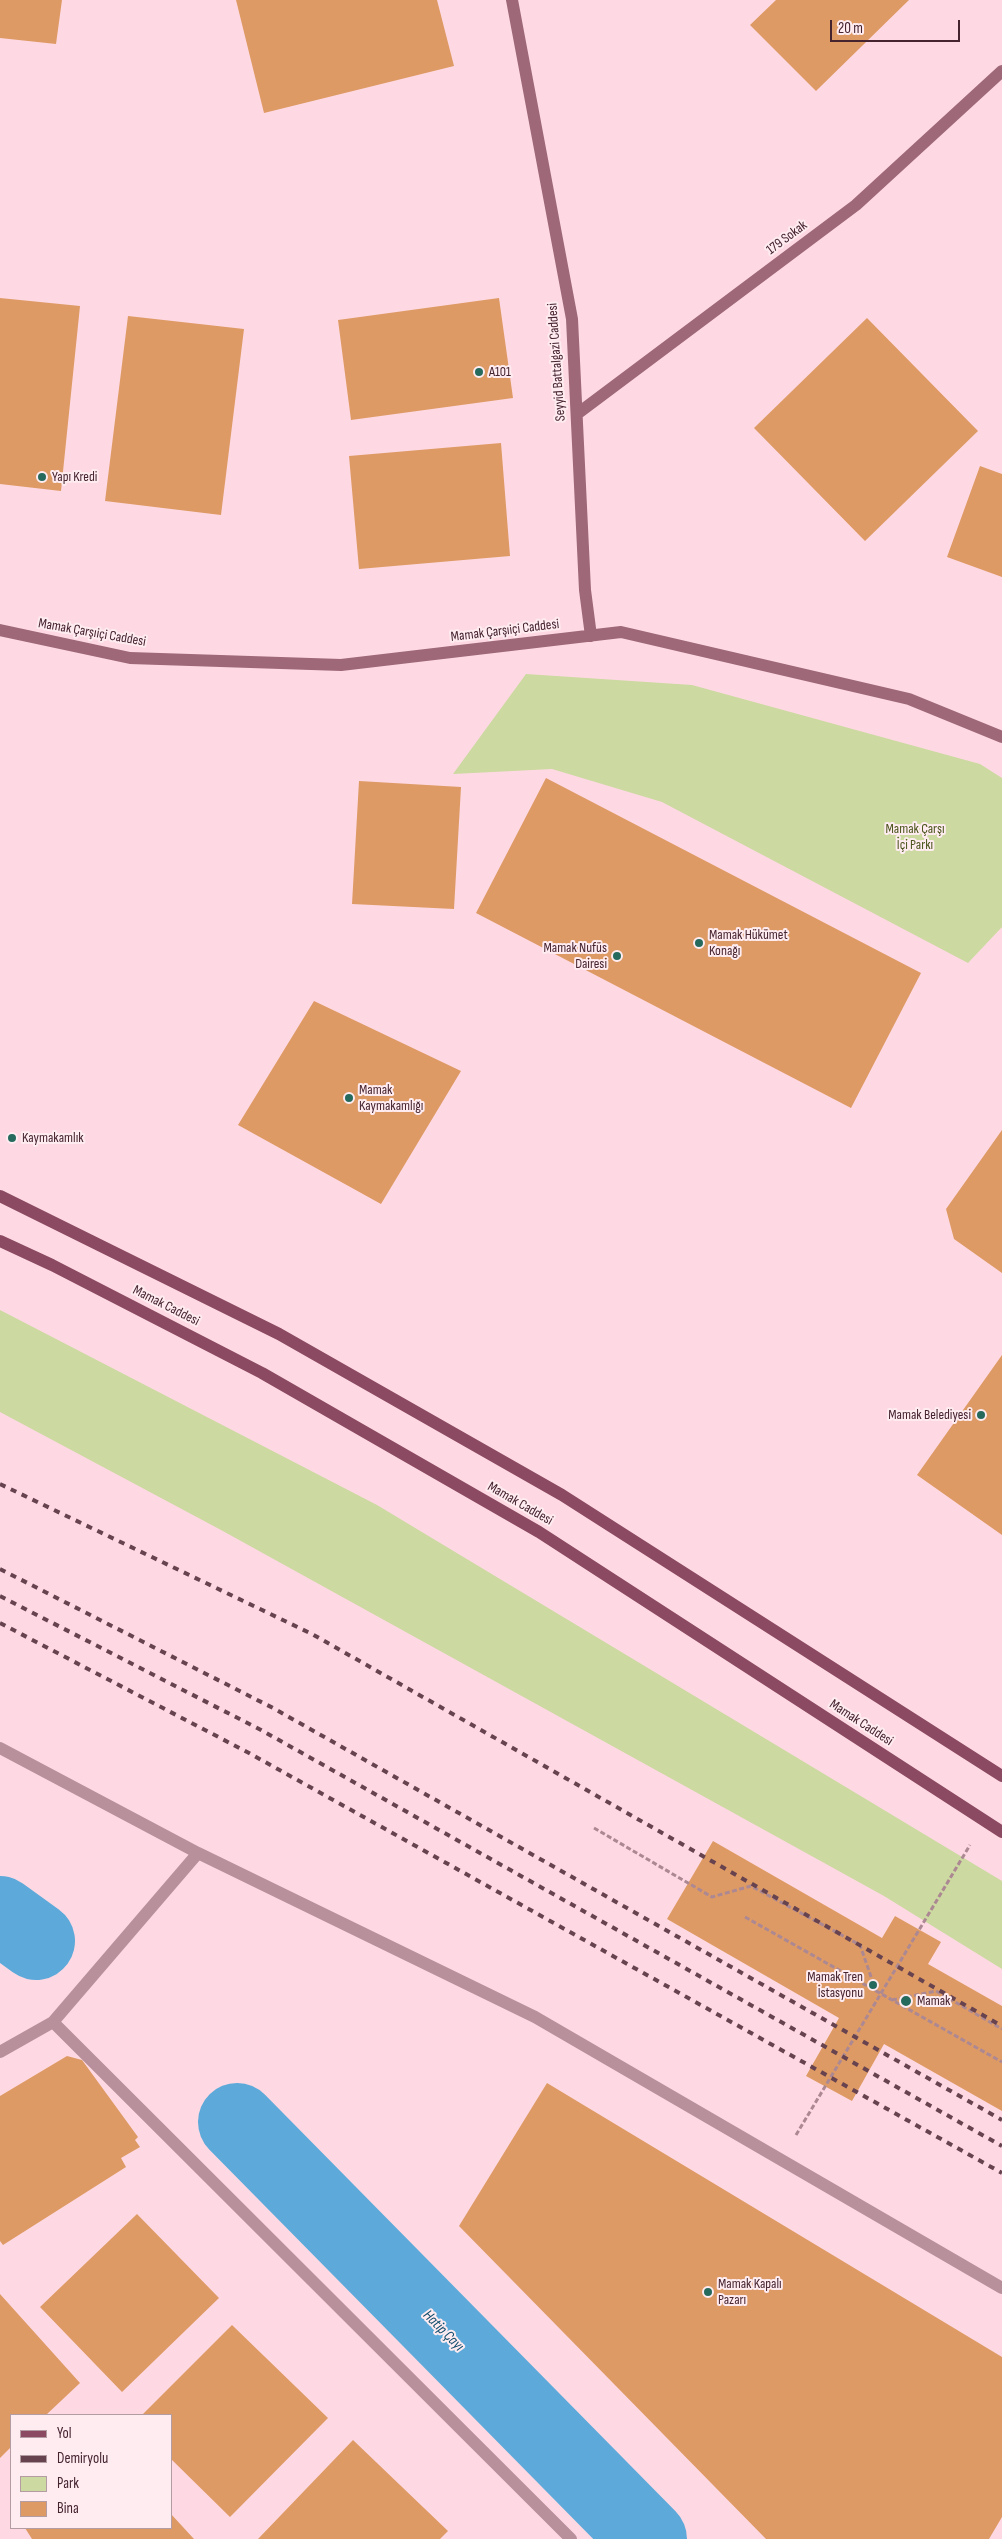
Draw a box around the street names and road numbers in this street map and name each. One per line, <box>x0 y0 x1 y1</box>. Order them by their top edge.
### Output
street label: 179 Sokak <box>763 217 811 259</box>
street label: Seyyid Battalgazi Caddesi <box>544 302 570 422</box>
street label: Mamak Çarşıiçi Caddesi <box>37 615 147 651</box>
street label: Mamak Çarşıiçi Caddesi <box>450 616 560 646</box>
street label: Mamak Caddesi <box>130 1282 202 1330</box>
street label: Mamak Caddesi <box>484 1479 556 1529</box>
street label: Mamak Caddesi <box>826 1696 896 1750</box>

